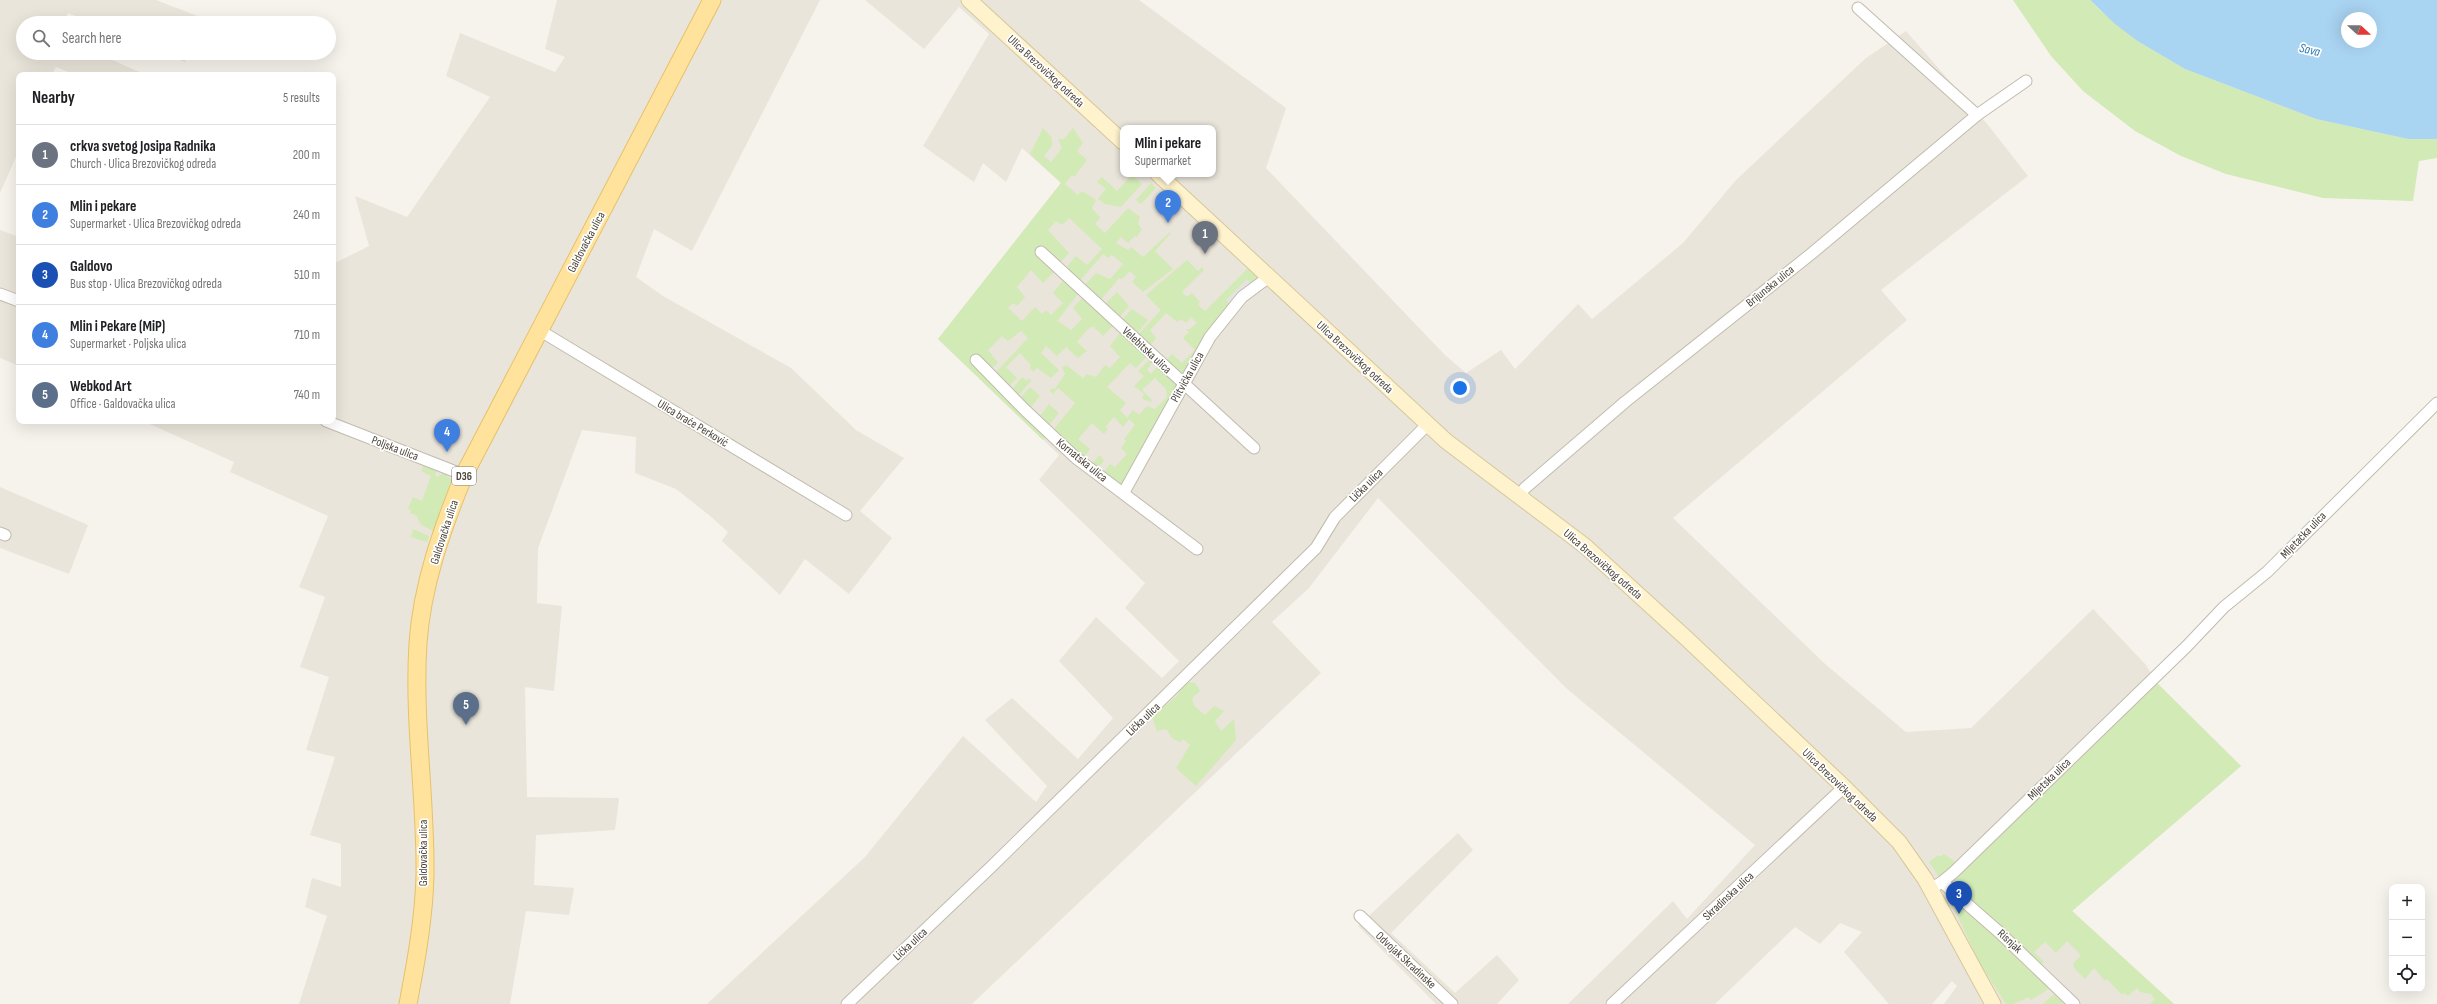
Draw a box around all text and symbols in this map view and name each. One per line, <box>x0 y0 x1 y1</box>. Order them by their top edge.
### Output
north arrow <box>2341 12 2377 48</box>
search box <box>16 16 336 60</box>
icon: search <box>30 27 52 49</box>
text: Search here <box>62 29 122 48</box>
street label: Ulica Brezovičkog odreda <box>1004 32 1087 111</box>
water label: Sava <box>2298 40 2322 60</box>
text: Nearby <box>32 88 75 108</box>
text: 5 results <box>283 90 320 106</box>
popup <box>1120 125 1216 177</box>
text: Mlin i pekare <box>1135 134 1201 153</box>
text: crkva svetog Josipa Radnika <box>70 137 216 156</box>
text: 1 <box>42 147 48 163</box>
text: 200 m <box>293 147 320 163</box>
text: Supermarket <box>1135 153 1191 169</box>
text: Church · Ulica Brezovičkog odreda <box>70 156 216 172</box>
pin: 2 <box>1155 190 1181 223</box>
text: Mlin i pekare <box>70 197 136 216</box>
text: 2 <box>42 207 48 223</box>
text: 240 m <box>293 207 320 223</box>
street label: Galdovačka ulica <box>564 209 609 275</box>
text: Supermarket · Ulica Brezovičkog odreda <box>70 216 241 232</box>
pin: 1 <box>1192 221 1218 254</box>
text: Galdovo <box>70 257 113 276</box>
street label: Brijunska ulica <box>1743 262 1798 310</box>
text: 3 <box>42 267 48 283</box>
text: 510 m <box>294 267 320 283</box>
text: Bus stop · Ulica Brezovičkog odreda <box>70 276 222 292</box>
text: Mlin i Pekare (MiP) <box>70 317 165 336</box>
street label: Ulica Brezovičkog odreda <box>1313 318 1396 397</box>
street label: Velebitska ulica <box>1119 324 1175 377</box>
text: 4 <box>42 327 48 343</box>
text: 710 m <box>294 327 320 343</box>
text: Supermarket · Poljska ulica <box>70 336 186 352</box>
street label: Plitvička ulica <box>1167 349 1208 405</box>
text: Webkod Art <box>70 377 132 396</box>
your location <box>1450 378 1470 398</box>
text: 5 <box>42 387 48 403</box>
text: 740 m <box>294 387 320 403</box>
text: Office · Galdovačka ulica <box>70 396 176 412</box>
street label: Ulica braće Perković <box>654 396 731 451</box>
pin: 4 <box>434 419 460 452</box>
street label: Poljska ulica <box>369 433 421 464</box>
street label: Kornatska ulica <box>1053 435 1111 486</box>
street label: Lička ulica <box>1346 465 1387 505</box>
road number: D36 <box>452 467 476 485</box>
street label: Galdovačka ulica <box>427 498 462 566</box>
street label: Mljetačka ulica <box>2277 508 2330 562</box>
street label: Ulica Brezovičkog odreda <box>1560 526 1645 603</box>
pin: 5 <box>453 692 479 725</box>
street label: Lička ulica <box>1123 699 1164 739</box>
street label: Ulica Brezovičkog odreda <box>1799 745 1881 826</box>
street label: Mljetska ulica <box>2025 755 2074 804</box>
street label: Galdovačka ulica <box>416 819 431 886</box>
street label: Skradinska ulica <box>1700 869 1757 924</box>
pin: 3 <box>1946 881 1972 914</box>
map controls <box>2389 884 2425 992</box>
button: + <box>2389 884 2425 920</box>
button: − <box>2389 920 2425 956</box>
street label: Lička ulica <box>890 924 931 964</box>
street label: Risnjak <box>1994 926 2026 957</box>
street label: Odvojak Skradinske <box>1372 929 1439 992</box>
button: locate <box>2389 956 2425 992</box>

